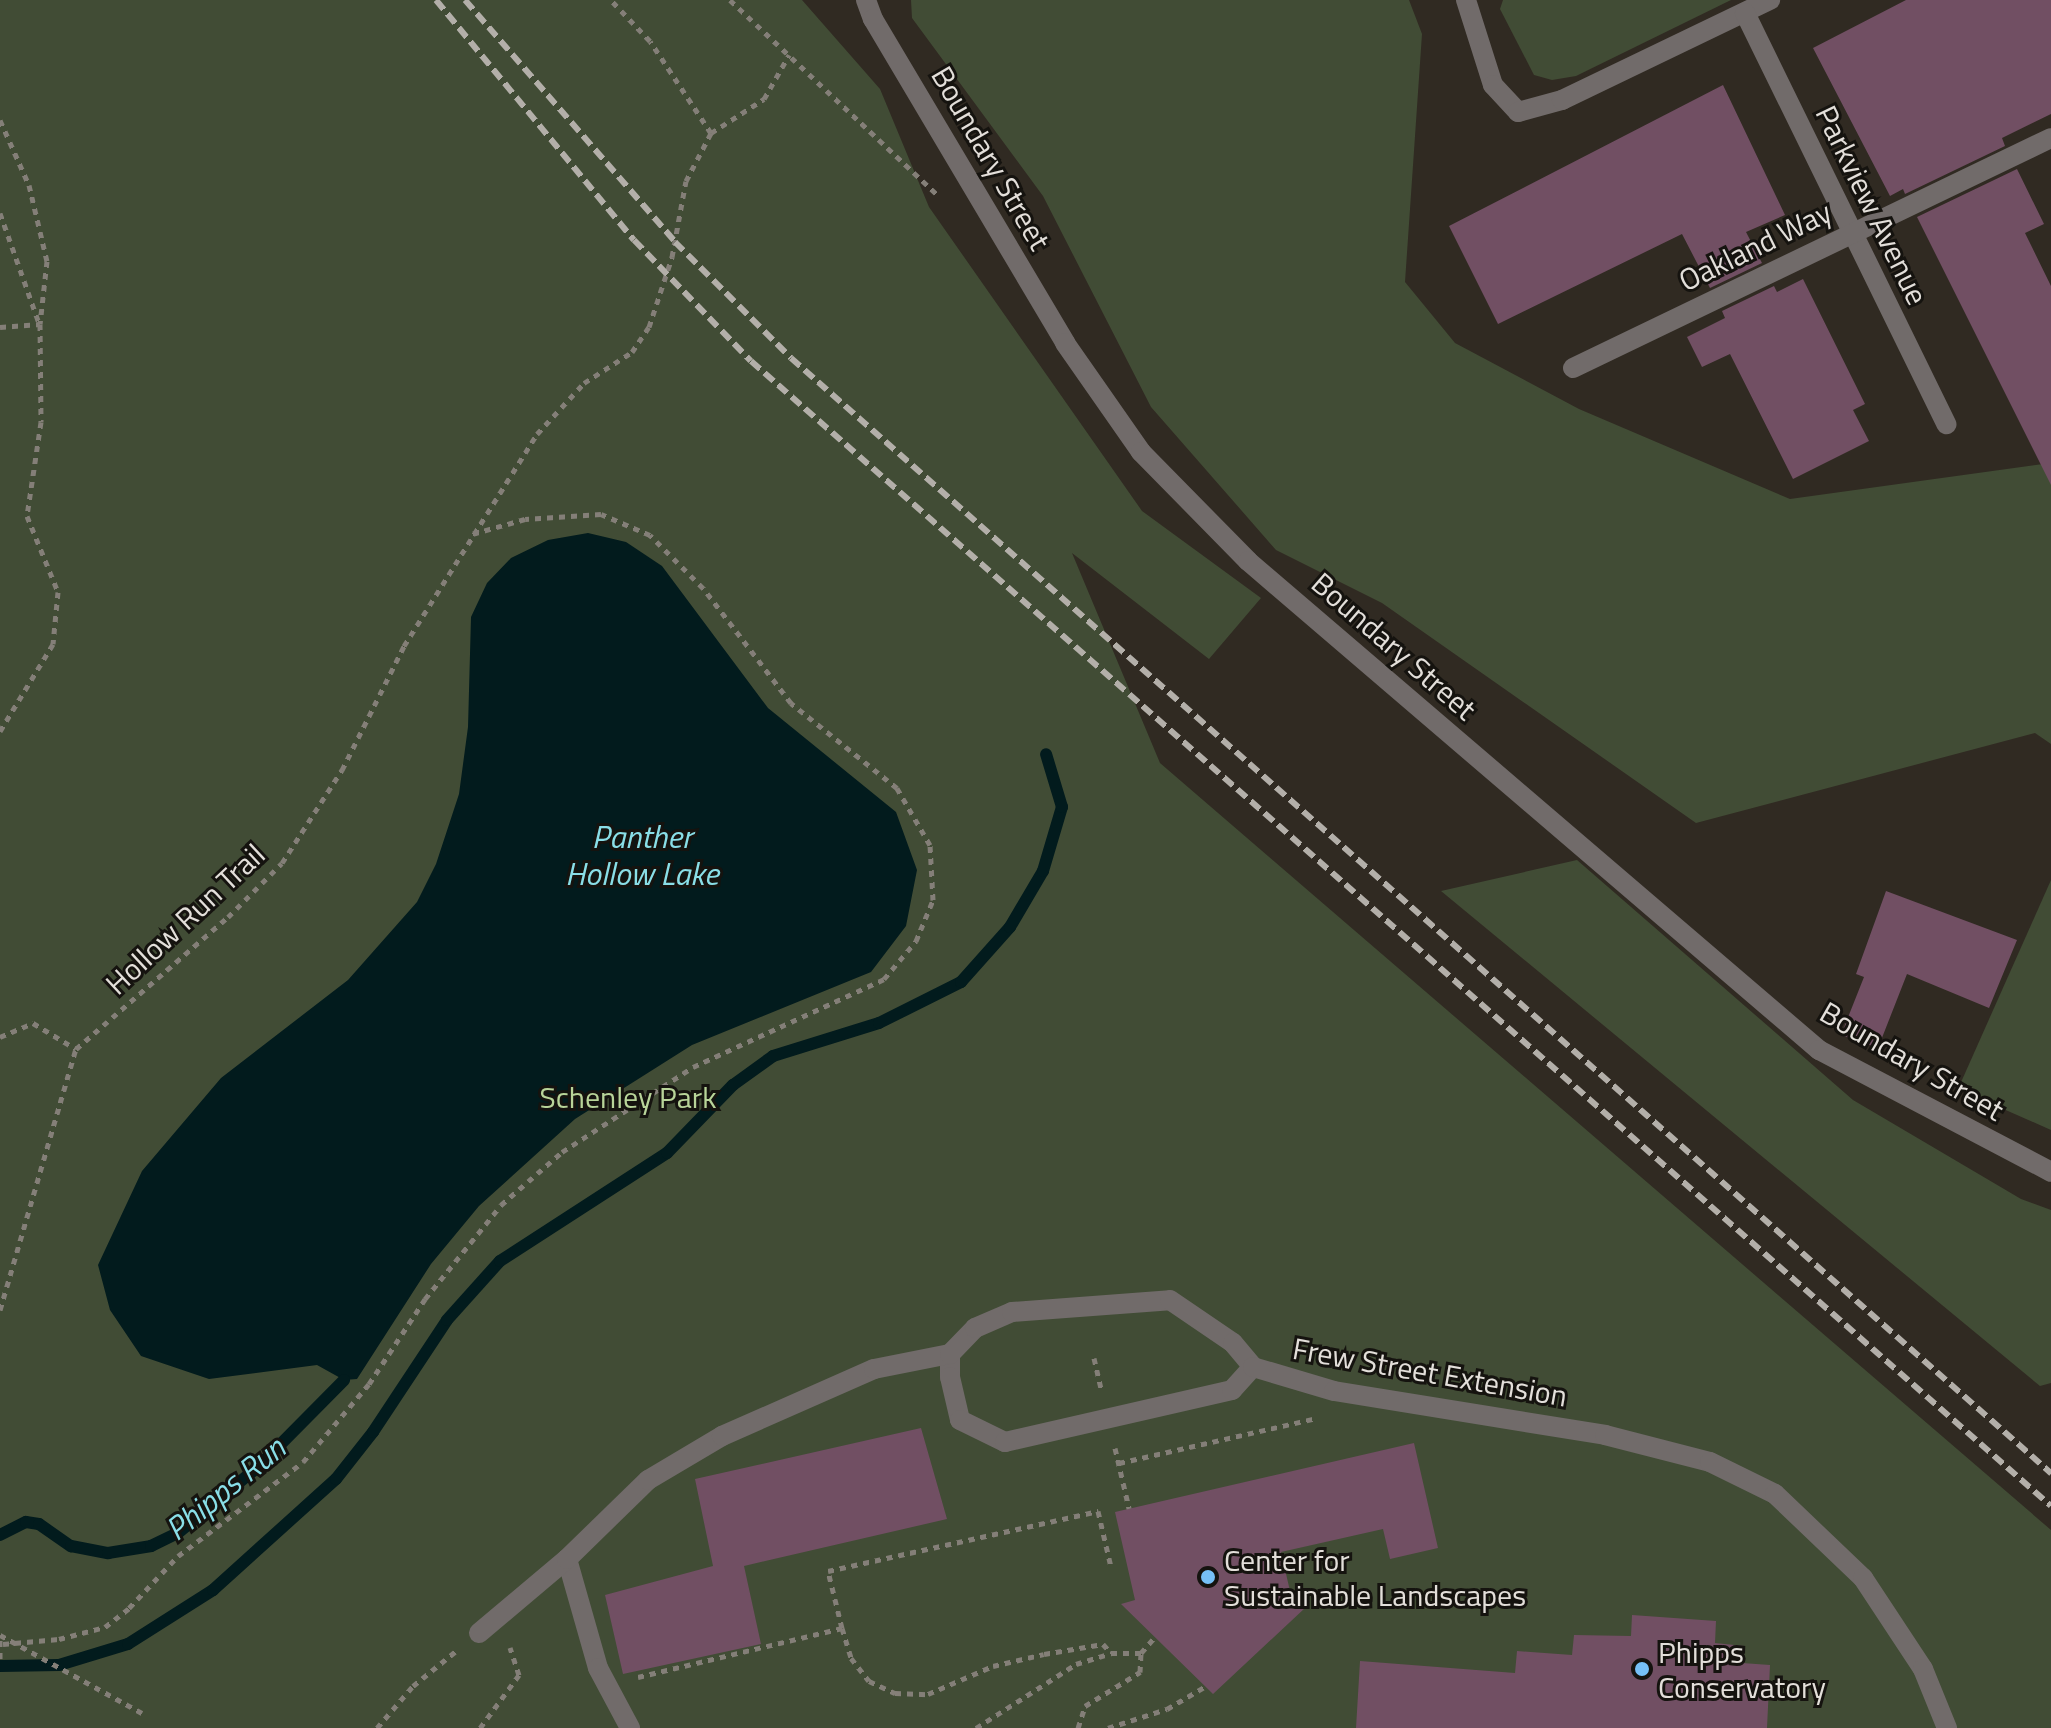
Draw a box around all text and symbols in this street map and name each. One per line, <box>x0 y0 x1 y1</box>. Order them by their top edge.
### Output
street label: Boundary Street <box>924 60 1058 256</box>
street label: Parkview Avenue <box>1808 100 1936 310</box>
street label: Oakland Way <box>1673 194 1837 298</box>
street label: Boundary Street <box>1304 565 1484 727</box>
water label: Panther Hollow Lake <box>565 818 719 893</box>
street label: Hollow Run Trail <box>98 836 272 1002</box>
street label: Boundary Street <box>1814 994 2010 1128</box>
park label: Schenley Park <box>539 1079 717 1115</box>
street label: Frew Street Extension <box>1290 1330 1570 1414</box>
water label: Phipps Run <box>157 1428 293 1548</box>
place label: Center for Sustainable Landscapes <box>1224 1542 1526 1612</box>
marker: Center for Sustainable Landscapes <box>1199 1568 1217 1586</box>
place label: Phipps Conservatory <box>1658 1634 1826 1704</box>
marker: Phipps Conservatory <box>1633 1660 1651 1678</box>

